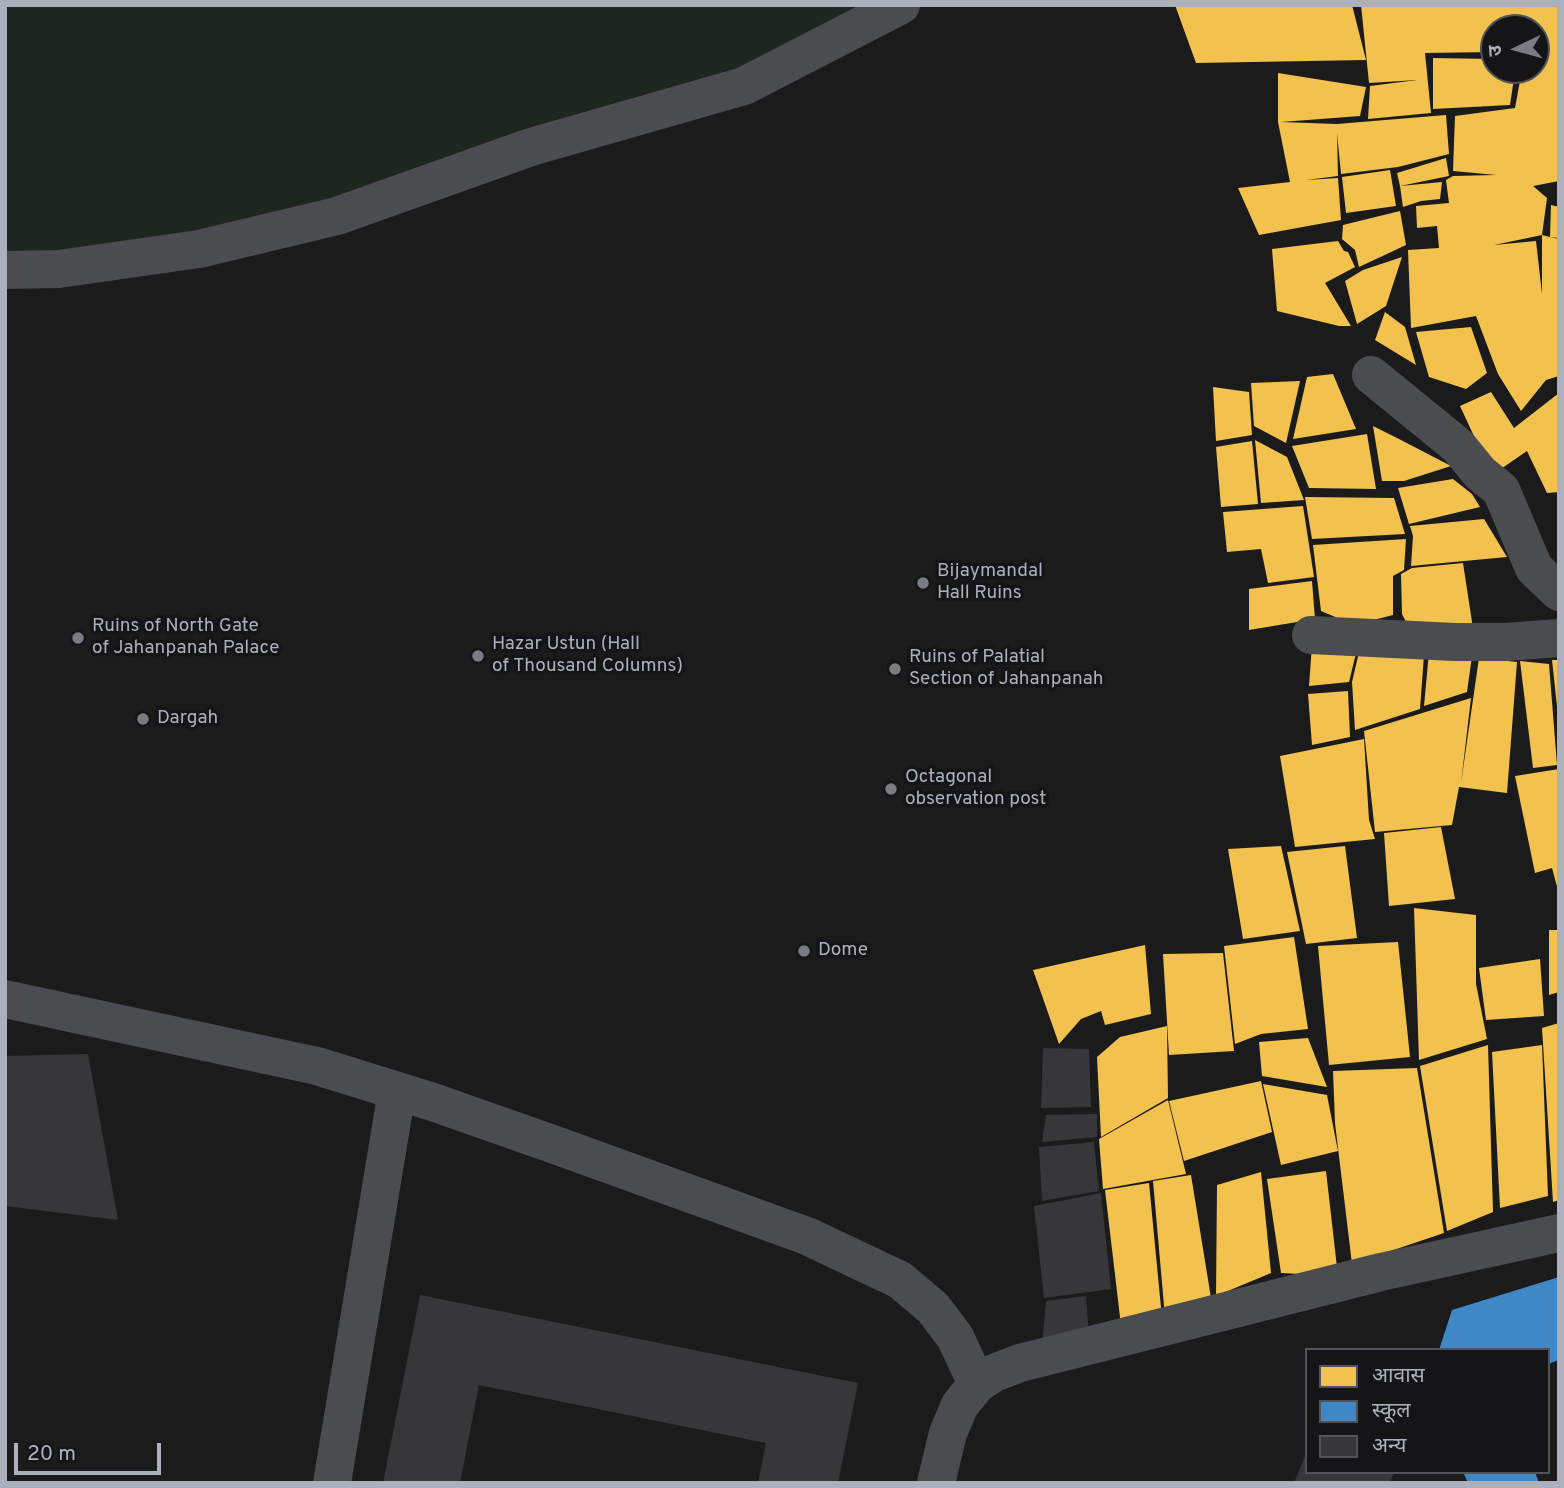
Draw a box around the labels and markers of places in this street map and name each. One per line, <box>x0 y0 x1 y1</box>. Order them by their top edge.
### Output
place label: Bijaymandal Hall Ruins <box>937 561 1043 605</box>
marker: Bijaymandal Hall Ruins <box>915 575 931 591</box>
place label: Ruins of North Gate of Jahanpanah Palace <box>92 616 279 660</box>
marker: Ruins of North Gate of Jahanpanah Palace <box>70 630 86 646</box>
place label: Hazar Ustun (Hall of Thousand Columns) <box>492 634 683 678</box>
place label: Ruins of Palatial Section of Jahanpanah <box>909 647 1104 691</box>
marker: Hazar Ustun (Hall of Thousand Columns) <box>470 648 486 664</box>
marker: Ruins of Palatial Section of Jahanpanah <box>887 661 903 677</box>
place label: Dargah <box>157 708 218 730</box>
marker: Dargah <box>135 711 151 727</box>
place label: Octagonal observation post <box>905 767 1046 811</box>
marker: Octagonal observation post <box>883 781 899 797</box>
place label: Dome <box>818 940 868 962</box>
marker: Dome <box>796 943 812 959</box>

